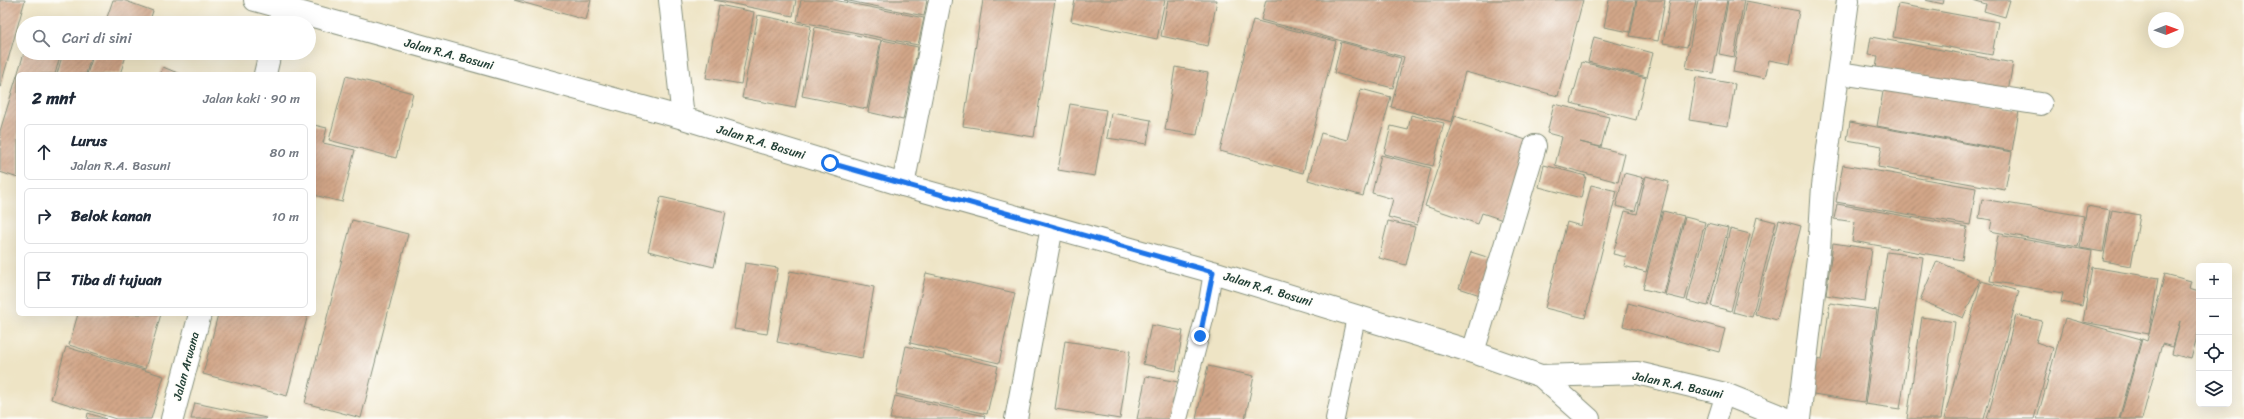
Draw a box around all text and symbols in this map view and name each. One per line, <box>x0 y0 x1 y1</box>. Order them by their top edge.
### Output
north arrow <box>2148 12 2184 48</box>
search box <box>16 16 316 60</box>
text: Cari di sini <box>62 25 132 51</box>
icon: search <box>30 27 52 49</box>
street label: Jalan R.A. Basuni <box>401 31 497 77</box>
text: 2 mnt <box>32 83 75 113</box>
text: Jalan kaki · 90 m <box>203 87 300 110</box>
street label: Jalan R.A. Basuni <box>713 118 809 166</box>
text: Lurus <box>71 128 107 154</box>
icon: ahead <box>33 141 55 163</box>
text: 80 m <box>270 141 299 164</box>
text: Jalan R.A. Basuni <box>71 154 170 177</box>
route start <box>821 154 839 172</box>
text: Belok kanan <box>71 203 151 229</box>
icon: right <box>33 205 55 227</box>
text: 10 m <box>272 205 299 228</box>
map controls <box>2196 263 2232 407</box>
button: + <box>2196 263 2232 299</box>
street label: Jalan R.A. Basuni <box>1220 265 1316 313</box>
text: Tiba di tujuan <box>71 267 162 293</box>
icon: arrive <box>33 269 55 291</box>
button: − <box>2196 299 2232 335</box>
route end <box>1191 327 1209 345</box>
street label: Jalan Arwana <box>166 329 206 404</box>
button: locate <box>2196 335 2232 371</box>
street label: Jalan R.A. Basuni <box>1630 365 1726 405</box>
button: layers <box>2196 371 2232 407</box>

